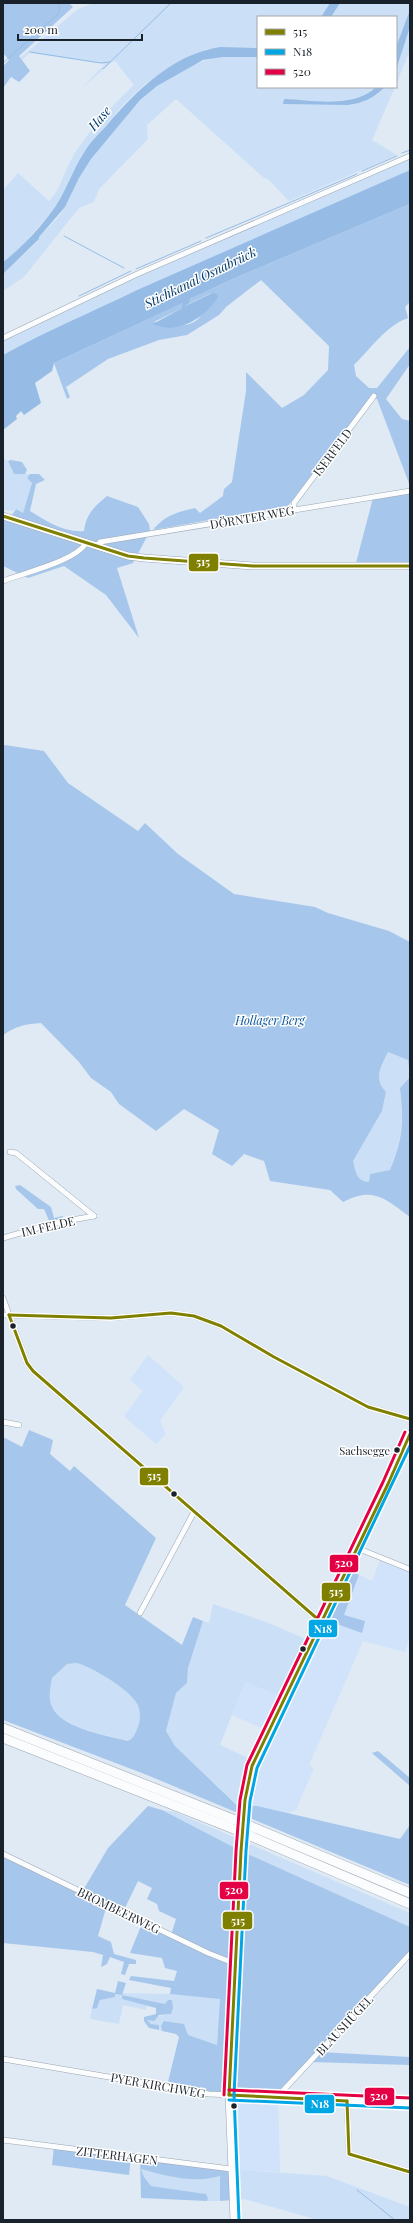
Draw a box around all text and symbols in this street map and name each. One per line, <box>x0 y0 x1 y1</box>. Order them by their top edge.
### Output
scale bar <box>18 16 142 42</box>
legend <box>257 16 397 88</box>
text: 200 m <box>24 21 58 37</box>
text: 515 <box>293 23 307 39</box>
text: N18 <box>293 43 312 59</box>
text: 520 <box>293 63 311 79</box>
water label: Hase <box>83 102 114 134</box>
water label: Stichkanal Osnabrück <box>140 242 259 312</box>
street label: ISERFELD <box>309 425 355 479</box>
street label: DÖRNTER WEG <box>209 502 296 532</box>
line badge: 515 <box>188 553 219 572</box>
text: 515 <box>196 554 210 569</box>
park label: Hollager Berg <box>234 1012 306 1028</box>
street label: IM FELDE <box>20 1212 76 1240</box>
unlabelled marker <box>8 1321 18 1331</box>
place label: Sachsegge <box>339 1443 390 1458</box>
marker: Sachsegge <box>392 1445 402 1455</box>
line badge: 515 <box>139 1467 169 1486</box>
text: 515 <box>147 1468 161 1483</box>
unlabelled marker <box>169 1489 179 1499</box>
line badge: 520 <box>329 1554 359 1573</box>
text: 520 <box>335 1555 353 1570</box>
line badge: 515 <box>321 1582 351 1602</box>
text: 515 <box>329 1584 343 1599</box>
line badge: N18 <box>308 1619 338 1638</box>
text: N18 <box>314 1621 332 1636</box>
unlabelled marker <box>298 1644 308 1654</box>
line badge: 520 <box>219 1881 249 1900</box>
text: 520 <box>225 1882 243 1897</box>
street label: BROMBEERWEG <box>75 1883 164 1937</box>
line badge: 515 <box>222 1911 253 1930</box>
text: 515 <box>231 1913 245 1928</box>
street label: BLAUSHÜGEL <box>312 1992 376 2058</box>
street label: PYER KIRCHWEG <box>109 2069 207 2101</box>
line badge: 520 <box>364 2087 395 2106</box>
text: 520 <box>370 2088 388 2103</box>
line badge: N18 <box>304 2094 335 2114</box>
text: N18 <box>311 2096 329 2111</box>
unlabelled marker <box>229 2101 239 2111</box>
street label: ZITTERHAGEN <box>75 2142 159 2168</box>

